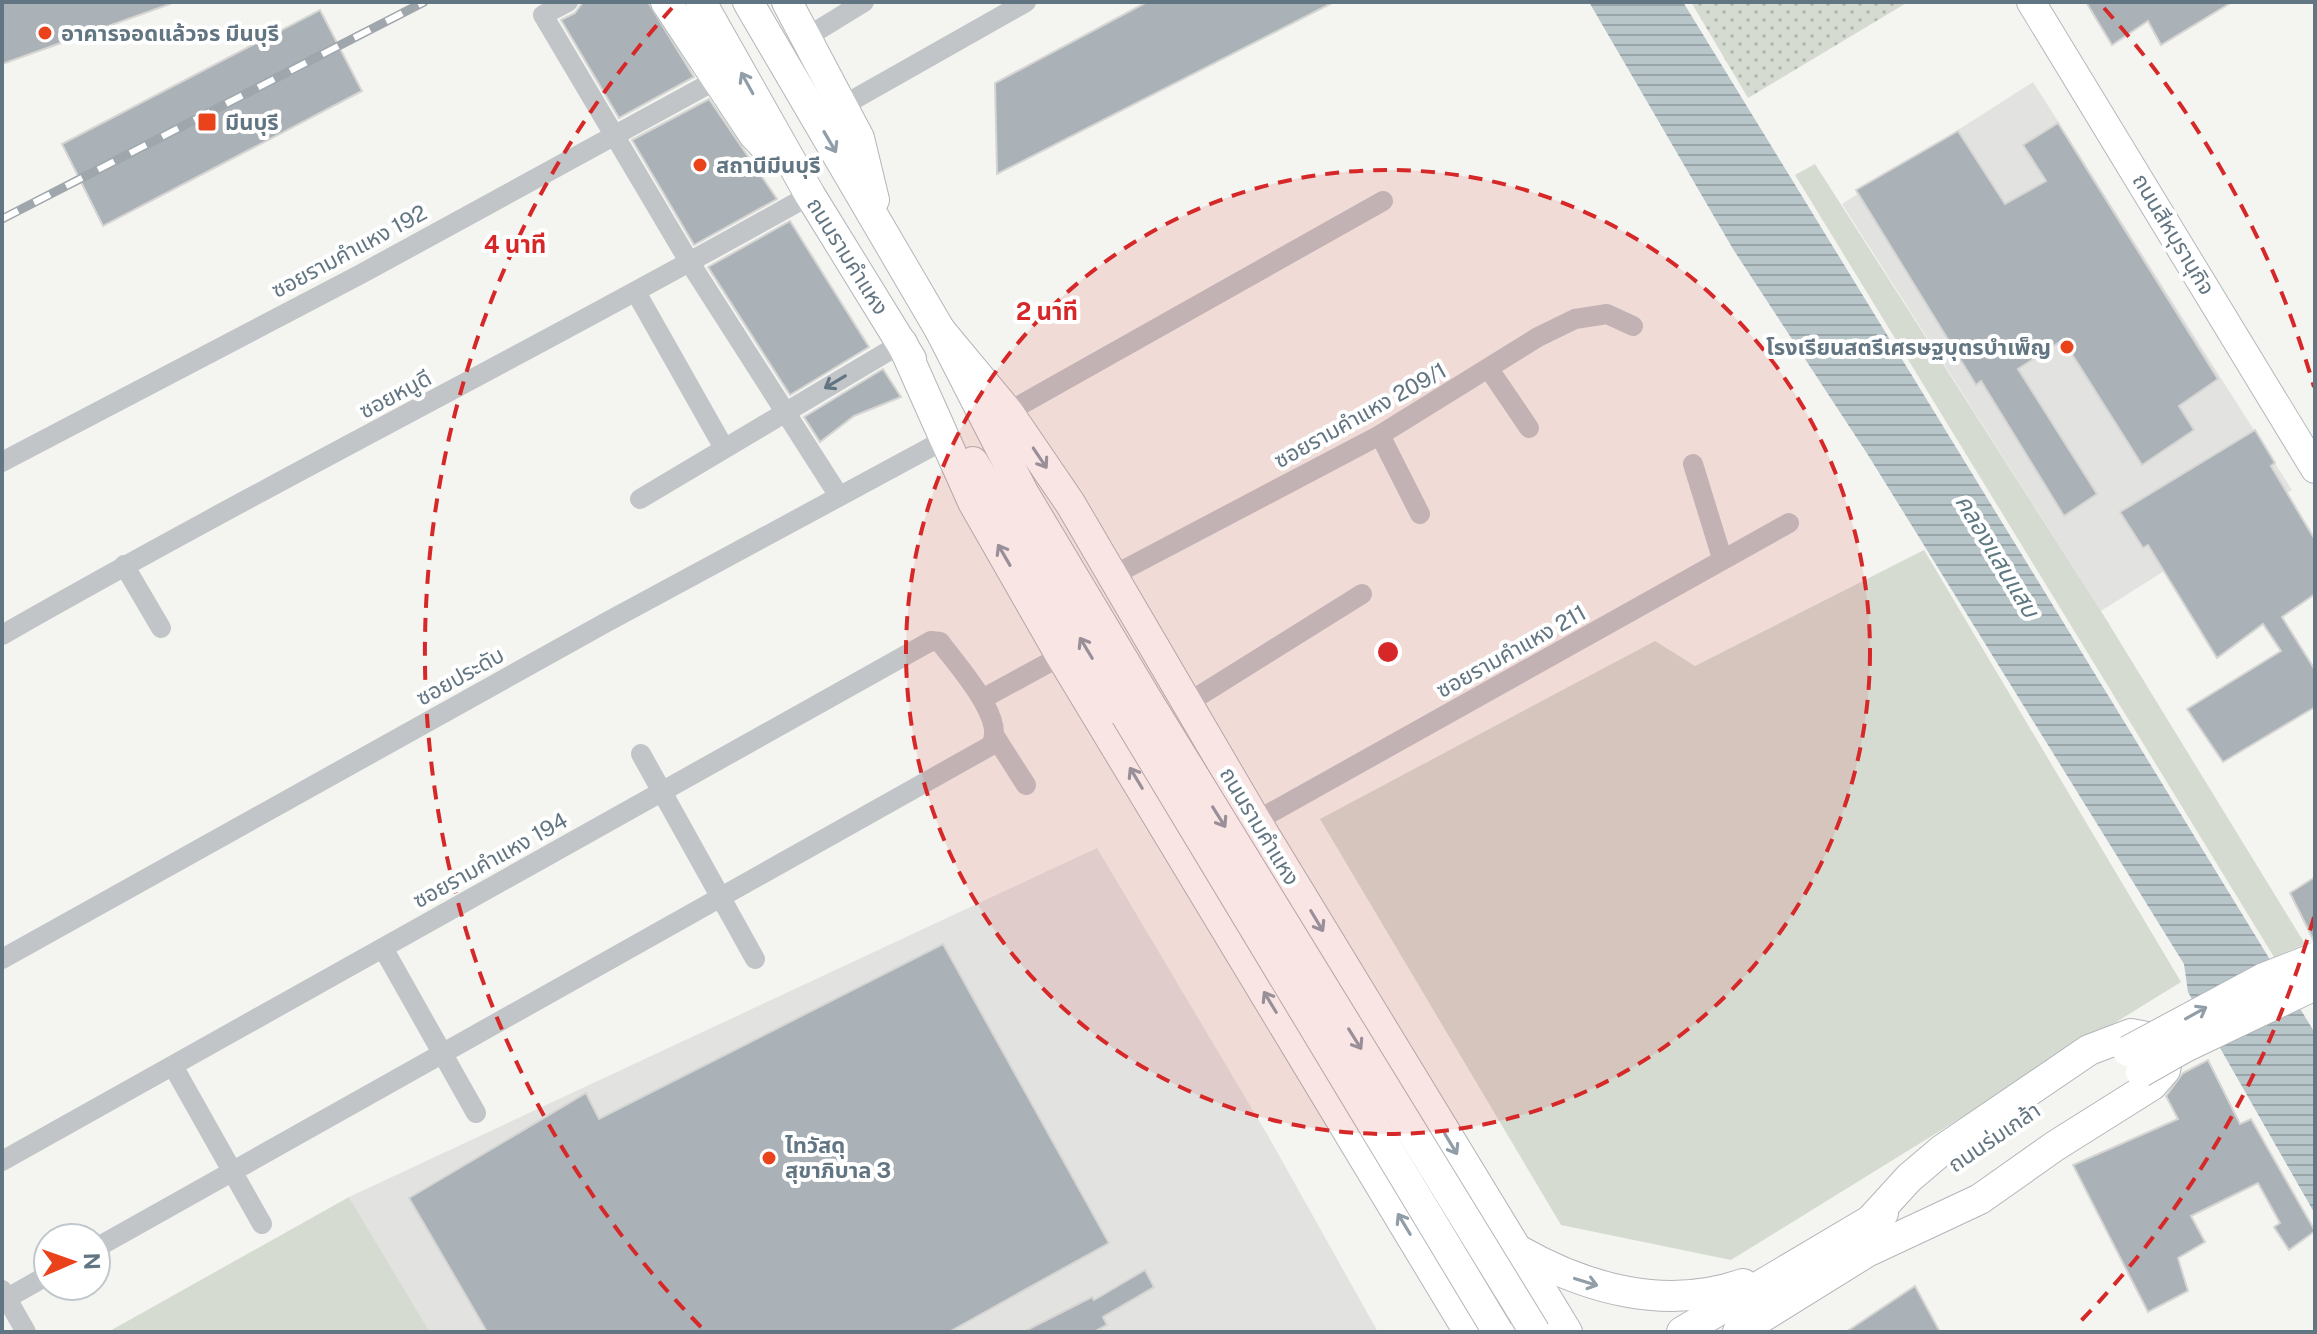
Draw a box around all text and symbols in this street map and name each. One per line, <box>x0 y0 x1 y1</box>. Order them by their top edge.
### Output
place label: อาคารจอดแล้วจร มีนบุรี <box>61 20 279 47</box>
marker: อาคารจอดแล้วจร มีนบุรี <box>36 24 54 42</box>
one-way arrow <box>739 72 755 95</box>
place label: มีนบุรี <box>225 109 279 136</box>
marker: มีนบุรี <box>196 111 218 133</box>
one-way arrow <box>822 130 838 153</box>
place label: สถานีมีนบุรี <box>716 152 821 179</box>
marker: สถานีมีนบุรี <box>691 156 709 174</box>
street label: ถนนสีหบุรานุกิจ <box>2127 169 2220 300</box>
street label: ถนนรามคำแหง <box>802 193 894 319</box>
street label: ซอยรามคำแหง 192 <box>267 199 431 303</box>
text: 4 นาที <box>484 230 546 258</box>
text: 2 นาที <box>1016 297 1078 325</box>
place label: โรงเรียนสตรีเศรษฐบุตรบำเพ็ญ <box>1766 334 2051 361</box>
marker: โรงเรียนสตรีเศรษฐบุตรบำเพ็ญ <box>2058 338 2076 356</box>
street label: ซอยรามคำแหง 209/1 <box>1269 357 1451 473</box>
street label: ซอยหนูดี <box>355 364 436 425</box>
one-way arrow <box>823 375 847 390</box>
one-way arrow <box>1032 446 1048 468</box>
water label: คลองแสนแสบ <box>1950 489 2046 623</box>
one-way arrow <box>996 544 1012 567</box>
street label: ซอยรามคำแหง 211 <box>1432 599 1590 703</box>
one-way arrow <box>1077 637 1093 660</box>
centre of rings <box>1374 638 1402 666</box>
street label: ซอยประดับ <box>412 641 508 711</box>
street label: ถนนรามคำแหง <box>1215 762 1305 890</box>
one-way arrow <box>1128 768 1145 790</box>
one-way arrow <box>1211 805 1227 828</box>
street label: ซอยรามคำแหง 194 <box>408 807 572 913</box>
one-way arrow <box>1309 909 1325 932</box>
one-way arrow <box>1262 991 1278 1014</box>
one-way arrow <box>2184 1005 2207 1021</box>
one-way arrow <box>1347 1027 1363 1049</box>
street label: ถนนร่มเกล้า <box>1943 1097 2045 1177</box>
place label: ไทวัสดุ สุขาภิบาล 3 <box>785 1132 891 1184</box>
one-way arrow <box>1444 1132 1460 1155</box>
marker: ไทวัสดุ สุขาภิบาล 3 <box>760 1149 778 1167</box>
one-way arrow <box>1396 1213 1412 1236</box>
north arrow <box>32 1222 112 1302</box>
text: N <box>79 1252 105 1270</box>
one-way arrow <box>1573 1275 1598 1290</box>

